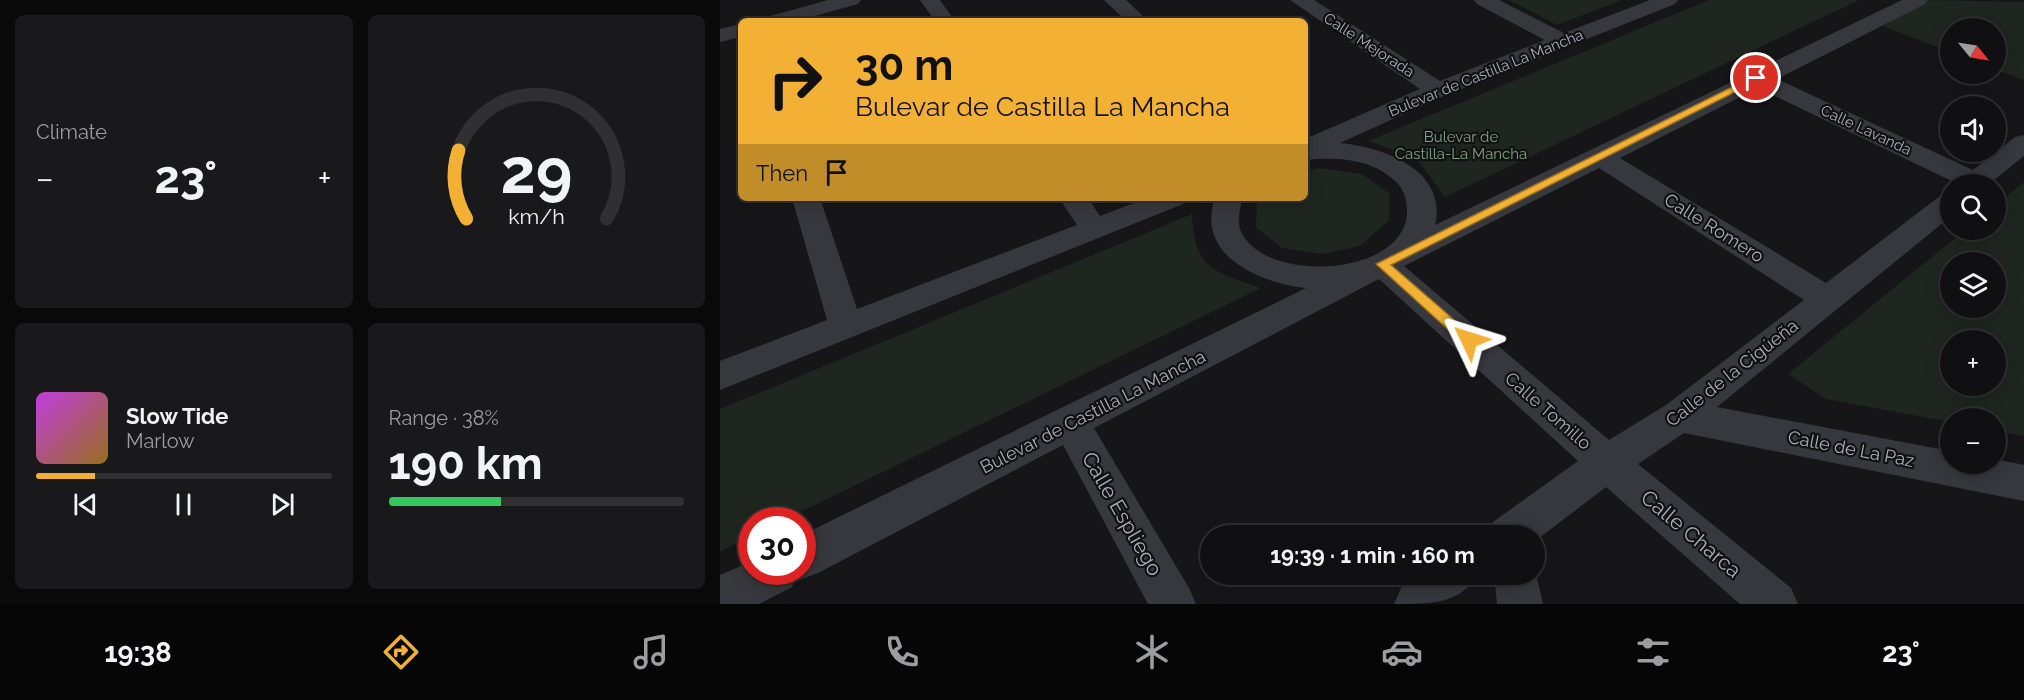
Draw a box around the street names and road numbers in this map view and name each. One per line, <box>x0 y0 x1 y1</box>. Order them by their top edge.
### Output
street label: Calle Mejorada <box>1320 9 1418 81</box>
street label: Bulevar de Castilla La Mancha <box>1386 26 1586 120</box>
street label: Calle Lavanda <box>1818 101 1914 159</box>
street label: Calle Romero <box>1661 189 1768 267</box>
street label: Calle de la Cigúeña <box>1662 315 1802 431</box>
street label: Bulevar de Castilla La Mancha <box>977 345 1209 478</box>
street label: Calle Tomillo <box>1501 368 1596 454</box>
street label: Calle de La Paz <box>1786 426 1916 471</box>
street label: Calle Espliego <box>1077 447 1168 580</box>
street label: Calle Charca <box>1636 484 1746 583</box>

